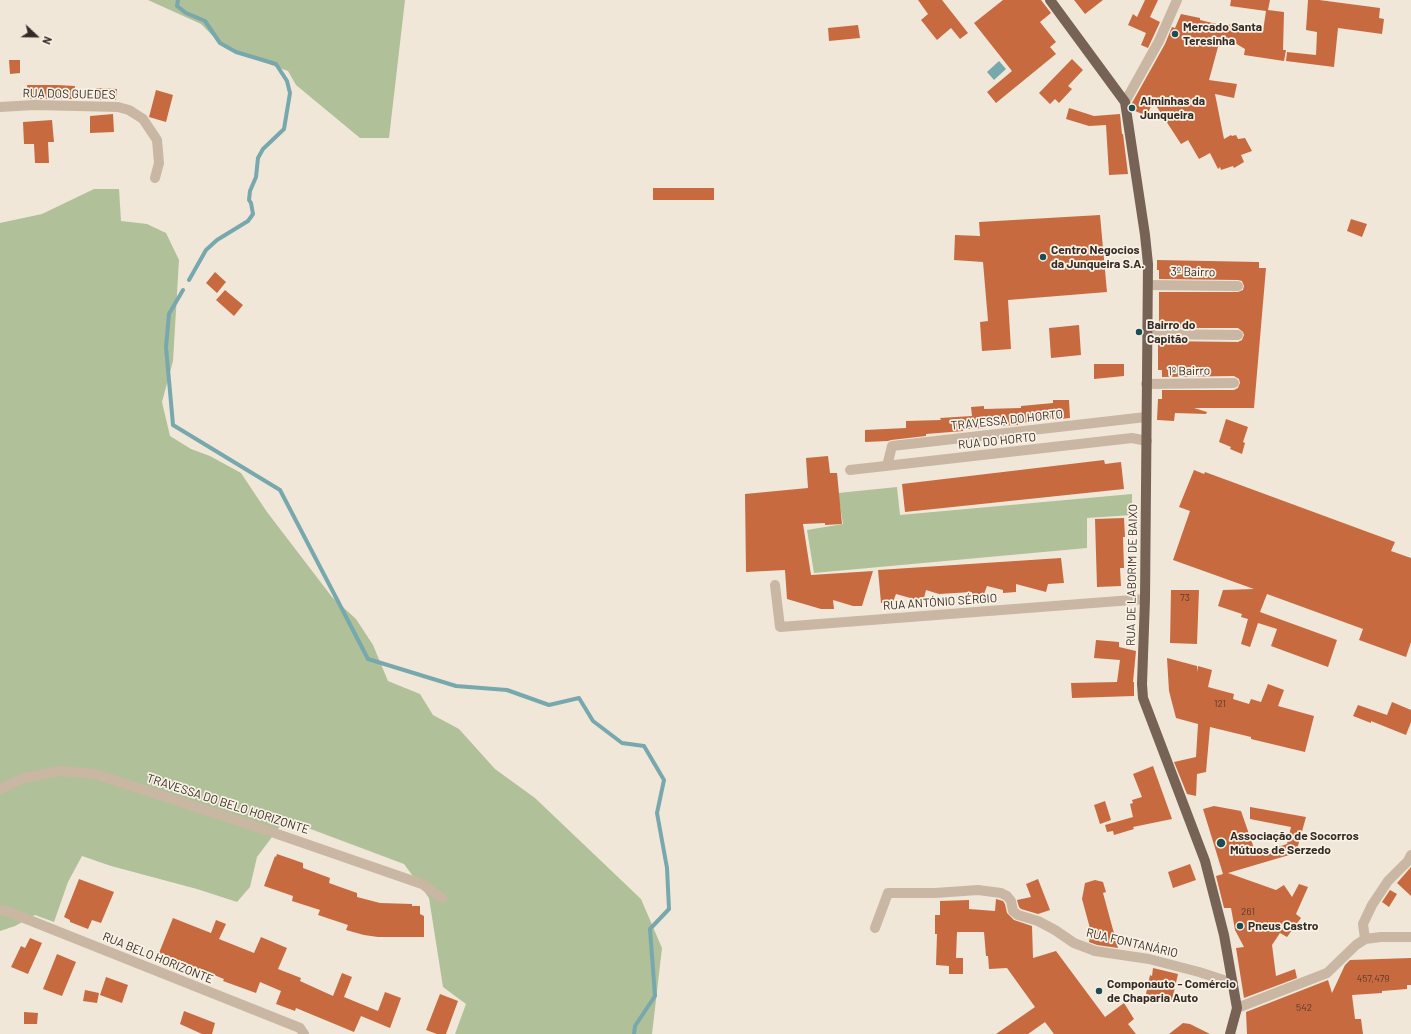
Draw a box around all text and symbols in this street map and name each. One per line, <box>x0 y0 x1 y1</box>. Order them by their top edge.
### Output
north arrow <box>16 16 56 56</box>
place label: Mercado Santa Teresinha <box>1183 20 1262 48</box>
marker: Mercado Santa Teresinha <box>1170 29 1180 39</box>
text: N <box>40 35 55 47</box>
street label: RUA DOS GUEDES <box>22 86 116 102</box>
place label: Alminhas da Junqueira <box>1140 94 1205 122</box>
marker: Alminhas da Junqueira <box>1127 103 1137 113</box>
place label: Centro Negocios da Junqueira S.A. <box>1051 243 1144 271</box>
marker: Centro Negocios da Junqueira S.A. <box>1038 252 1048 262</box>
street label: 3º Bairro <box>1171 264 1215 280</box>
place label: Bairro do Capitão <box>1147 318 1195 346</box>
marker: Bairro do Capitão <box>1134 327 1144 337</box>
street label: 1º Bairro <box>1168 363 1210 379</box>
street label: TRAVESSA DO HORTO <box>950 407 1064 433</box>
street label: RUA DO HORTO <box>957 430 1037 452</box>
street label: RUA DE LABORIM DE BAIXO <box>1124 504 1140 646</box>
street label: RUA ANTÓNIO SÉRGIO <box>882 591 998 613</box>
house number: 73 <box>1180 592 1190 604</box>
house number: 121 <box>1214 698 1226 710</box>
street label: TRAVESSA DO BELO HORIZONTE <box>145 771 311 837</box>
place label: Associação de Socorros Mútuos de Serzedo <box>1230 829 1359 857</box>
marker: Associação de Socorros Mútuos de Serzedo <box>1215 837 1227 849</box>
house number: 261 <box>1241 906 1255 918</box>
place label: Pneus Castro <box>1248 919 1318 933</box>
marker: Pneus Castro <box>1235 921 1245 931</box>
street label: RUA FONTANÁRIO <box>1085 925 1179 961</box>
street label: RUA BELO HORIZONTE <box>101 929 215 987</box>
house number: 457,479 <box>1357 973 1389 985</box>
place label: Componauto - Comércio de Chaparia Auto <box>1107 977 1236 1005</box>
marker: Componauto - Comércio de Chaparia Auto <box>1094 986 1104 996</box>
house number: 542 <box>1296 1002 1312 1014</box>

